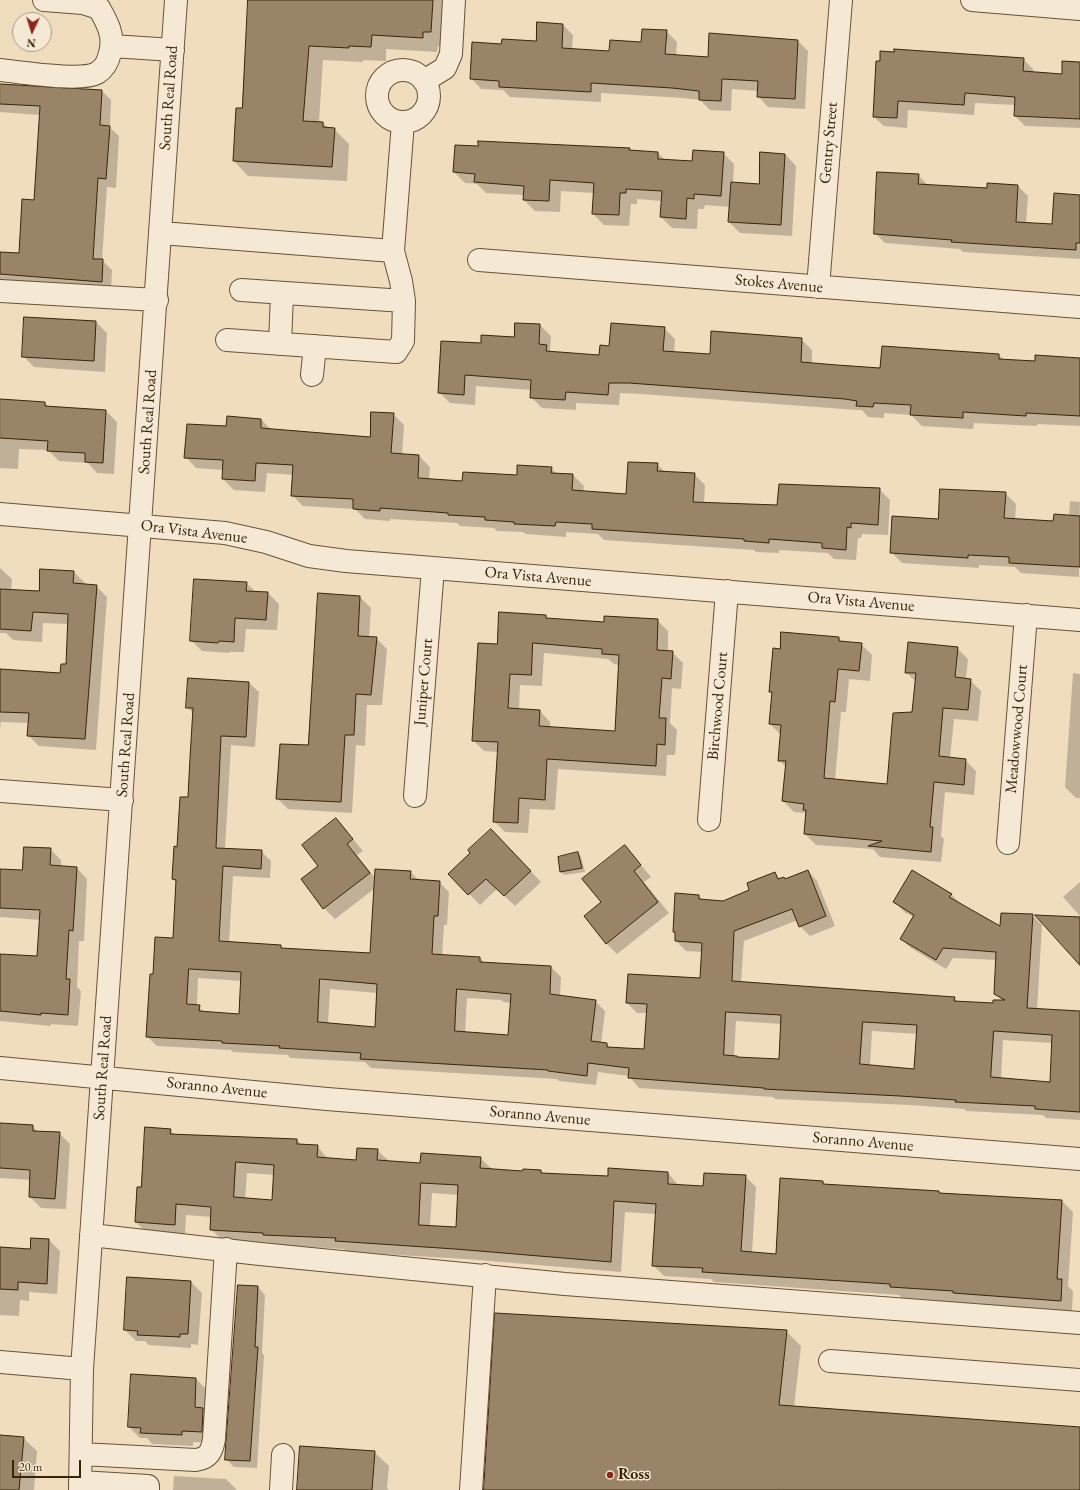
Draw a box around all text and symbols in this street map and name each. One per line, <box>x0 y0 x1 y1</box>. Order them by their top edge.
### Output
north arrow <box>12 12 52 52</box>
text: N <box>26 36 36 50</box>
street label: South Real Road <box>156 45 182 151</box>
street label: Gentry Street <box>816 101 842 185</box>
street label: Stokes Avenue <box>734 271 824 297</box>
street label: South Real Road <box>135 369 161 475</box>
street label: Ora Vista Avenue <box>140 516 248 548</box>
street label: Ora Vista Avenue <box>484 563 592 591</box>
street label: Ora Vista Avenue <box>807 588 915 616</box>
street label: Juniper Court <box>411 638 437 726</box>
street label: Birchwood Court <box>704 651 732 761</box>
street label: Meadowwood Court <box>1002 664 1032 794</box>
street label: South Real Road <box>113 692 139 798</box>
street label: South Real Road <box>90 1015 116 1121</box>
street label: Soranno Avenue <box>166 1073 268 1103</box>
street label: Soranno Avenue <box>489 1102 591 1130</box>
street label: Soranno Avenue <box>812 1128 914 1156</box>
scale bar <box>14 1452 83 1478</box>
text: 20 m <box>19 1459 42 1475</box>
place label: Ross <box>618 1465 650 1485</box>
marker: Ross <box>605 1470 615 1480</box>

